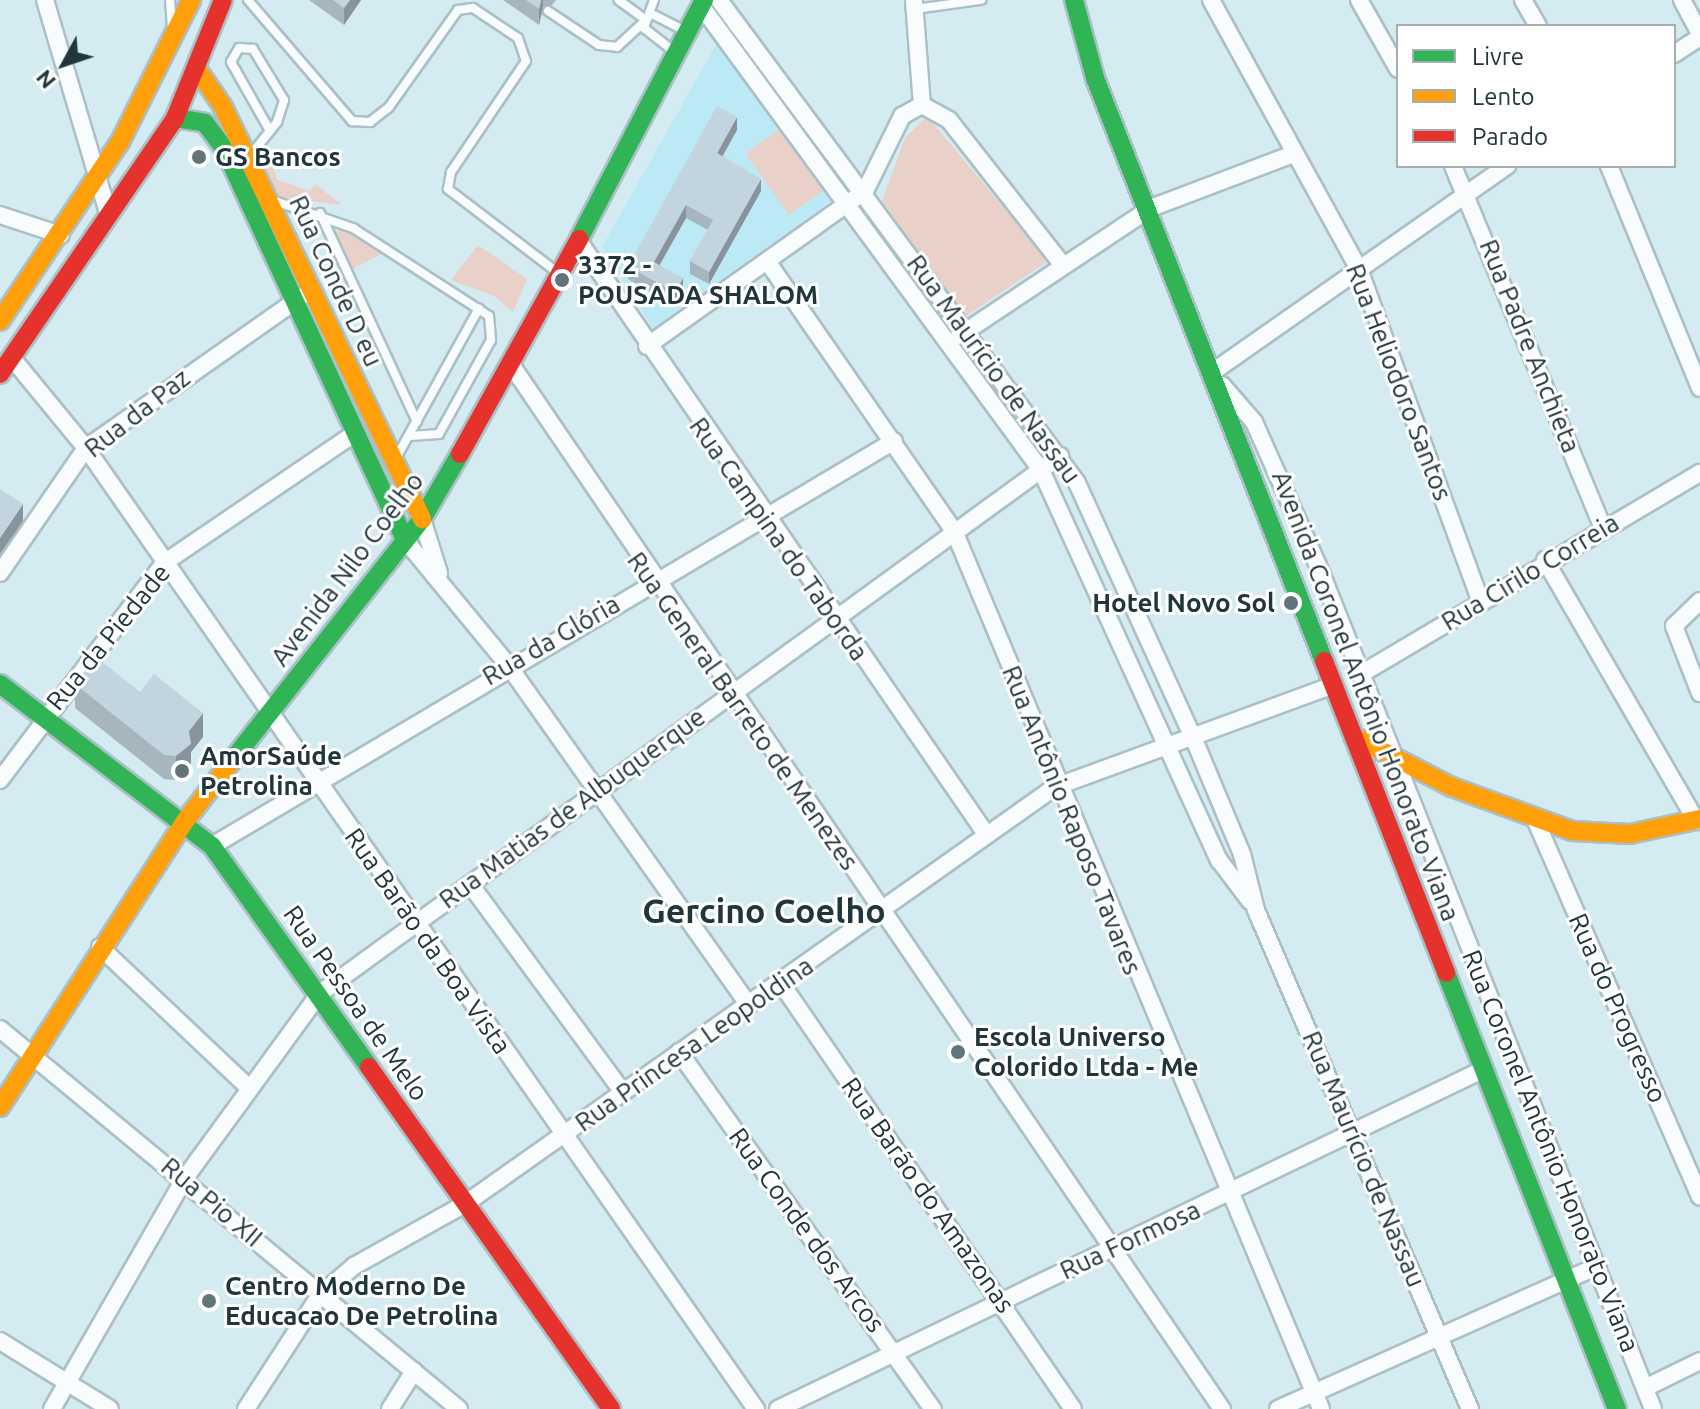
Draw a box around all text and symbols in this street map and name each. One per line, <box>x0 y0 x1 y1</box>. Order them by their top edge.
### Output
north arrow <box>24 24 104 104</box>
legend <box>1396 24 1676 168</box>
text: Livre <box>1472 43 1524 70</box>
text: N <box>30 65 60 94</box>
text: Lento <box>1472 83 1535 110</box>
text: Parado <box>1472 123 1548 150</box>
place label: GS Bancos <box>215 141 341 173</box>
marker: GS Bancos <box>190 148 208 166</box>
street label: Rua Conde D eu <box>283 190 389 372</box>
street label: Rua Padre Anchieta <box>1473 235 1587 457</box>
place label: 3372 - POUSADA SHALOM <box>578 249 818 310</box>
street label: Rua Maurício de Nassau <box>901 249 1087 489</box>
street label: Rua Heliodoro Santos <box>1339 259 1459 505</box>
marker: 3372 - POUSADA SHALOM <box>553 271 571 289</box>
street label: Rua da Paz <box>78 362 196 464</box>
street label: Rua Campina do Taborda <box>683 411 875 667</box>
street label: Avenida Nilo Coelho <box>264 466 430 672</box>
street label: Avenida Coronel Antônio Honorato Viana <box>1265 466 1467 926</box>
street label: Rua Cirilo Correia <box>1436 507 1624 637</box>
street label: Rua General Barreto de Menezes <box>621 546 865 876</box>
street label: Rua da Piedade <box>39 558 177 716</box>
place label: Hotel Novo Sol <box>1092 587 1275 619</box>
street label: Rua da Glória <box>477 588 625 692</box>
marker: Hotel Novo Sol <box>1282 594 1300 612</box>
street label: Rua Antônio Raposo Tavares <box>996 661 1148 979</box>
street label: Rua Matias de Albuquerque <box>433 701 711 915</box>
place label: AmorSaúde Petrolina <box>200 740 342 802</box>
marker: AmorSaúde Petrolina <box>171 760 193 782</box>
street label: Rua Barão da Boa Vista <box>338 822 518 1060</box>
district label: Gercino Coelho <box>642 891 886 931</box>
street label: Rua Pessoa de Melo <box>277 899 435 1107</box>
street label: Rua do Progresso <box>1562 908 1674 1108</box>
street label: Rua Coronel Antônio Honorato Viana <box>1456 945 1646 1357</box>
street label: Rua Princesa Leopoldina <box>569 950 819 1138</box>
place label: Escola Universo Colorido Ltda - Me <box>974 1021 1199 1082</box>
street label: Rua Maurício de Nassau <box>1296 1026 1432 1292</box>
marker: Escola Universo Colorido Ltda - Me <box>949 1043 967 1061</box>
street label: Rua Barão do Amazonas <box>835 1071 1021 1319</box>
street label: Rua Conde dos Arcos <box>722 1122 892 1338</box>
street label: Rua Pio XII <box>155 1151 269 1253</box>
street label: Rua Formosa <box>1055 1194 1205 1286</box>
place label: Centro Moderno De Educacao De Petrolina <box>225 1270 498 1332</box>
marker: Centro Moderno De Educacao De Petrolina <box>200 1292 218 1310</box>

